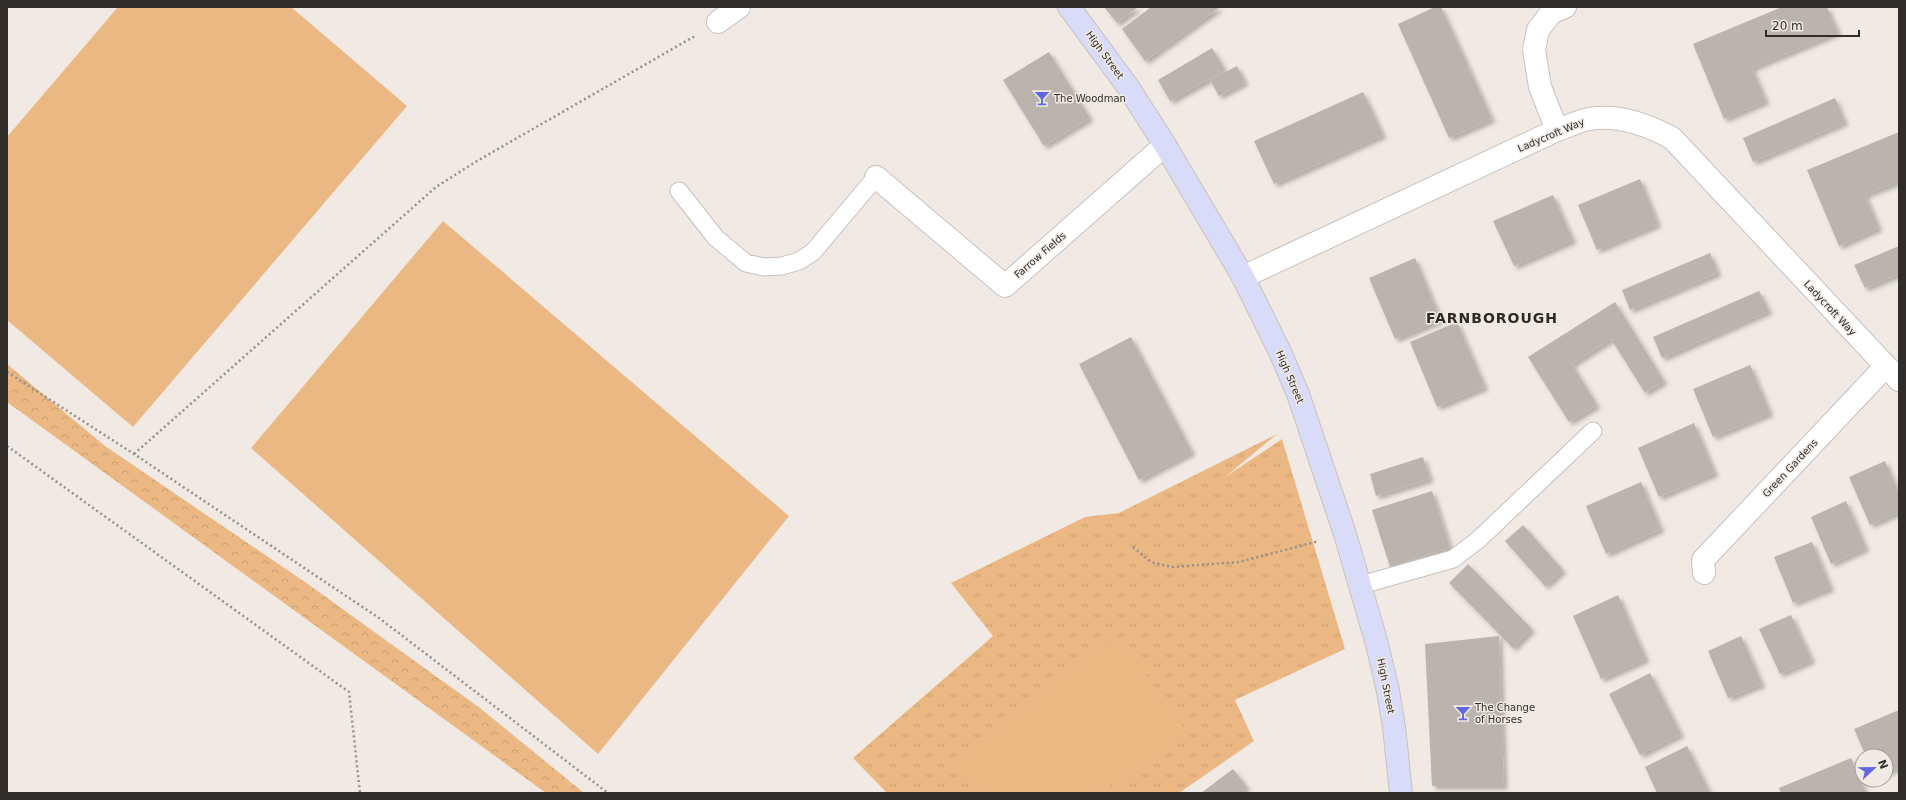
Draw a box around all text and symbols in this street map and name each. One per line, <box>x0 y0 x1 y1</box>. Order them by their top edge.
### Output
scale bar <box>1766 12 1859 38</box>
text: 20 m <box>1772 19 1803 33</box>
street label: High Street <box>1084 29 1126 81</box>
bar icon: The Woodman <box>1033 89 1051 107</box>
place label: The Woodman <box>1053 93 1126 104</box>
street label: Ladycroft Way <box>1516 116 1586 154</box>
street label: Farrow Fields <box>1012 230 1068 280</box>
street label: Ladycroft Way <box>1802 278 1858 338</box>
district label: FARNBOROUGH <box>1426 310 1558 326</box>
street label: High Street <box>1274 349 1306 405</box>
street label: Green Gardens <box>1760 437 1820 499</box>
street label: High Street <box>1375 657 1397 715</box>
place label: The Change of Horses <box>1474 702 1535 725</box>
bar icon: The Change of Horses <box>1454 704 1472 722</box>
north arrow <box>1854 748 1894 788</box>
text: N <box>1875 758 1891 771</box>

